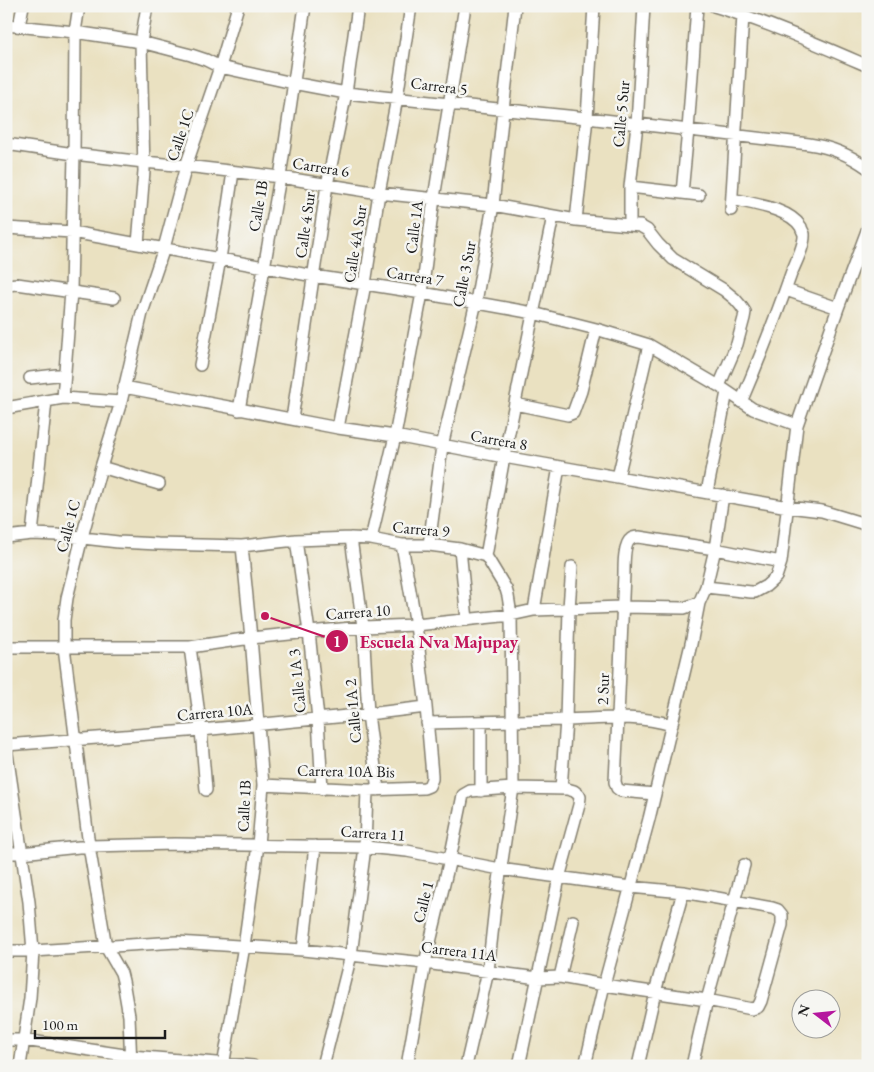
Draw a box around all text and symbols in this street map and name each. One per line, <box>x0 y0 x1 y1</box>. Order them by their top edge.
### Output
street label: Carrera 5 <box>409 72 469 100</box>
street label: Calle 5 Sur <box>608 79 634 148</box>
street label: Calle 1C <box>161 106 199 164</box>
street label: Carrera 6 <box>291 152 351 182</box>
street label: Calle 1B <box>243 179 273 233</box>
street label: Calle 4 Sur <box>290 190 320 260</box>
street label: Calle 1A <box>400 198 428 255</box>
street label: Calle 4A Sur <box>339 203 372 284</box>
street label: Calle 3 Sur <box>447 238 481 309</box>
street label: Carrera 7 <box>385 261 445 291</box>
street label: Carrera 8 <box>469 425 529 455</box>
street label: Calle 1C <box>51 497 85 555</box>
street label: Carrera 9 <box>392 516 451 542</box>
street label: Carrera 10 <box>325 599 391 625</box>
callout: Escuela Nva Majupay <box>324 625 528 658</box>
text: Escuela Nva Majupay <box>360 630 519 653</box>
text: 1 <box>333 632 341 651</box>
street label: Calle 1A 3 <box>283 648 311 714</box>
street label: 2 Sur <box>592 672 614 705</box>
street label: Calle 1A 2 <box>340 678 366 744</box>
street label: Carrera 10A <box>176 698 255 726</box>
street label: Carrera 10A Bis <box>297 760 395 782</box>
street label: Calle 1B <box>232 780 256 832</box>
street label: Carrera 11 <box>340 820 406 846</box>
street label: Calle 1 <box>408 879 438 925</box>
street label: Carrera 11A <box>420 936 499 966</box>
north arrow <box>792 990 842 1040</box>
text: N <box>793 1002 814 1018</box>
scale bar <box>35 1007 165 1039</box>
text: 100 m <box>42 1015 79 1034</box>

